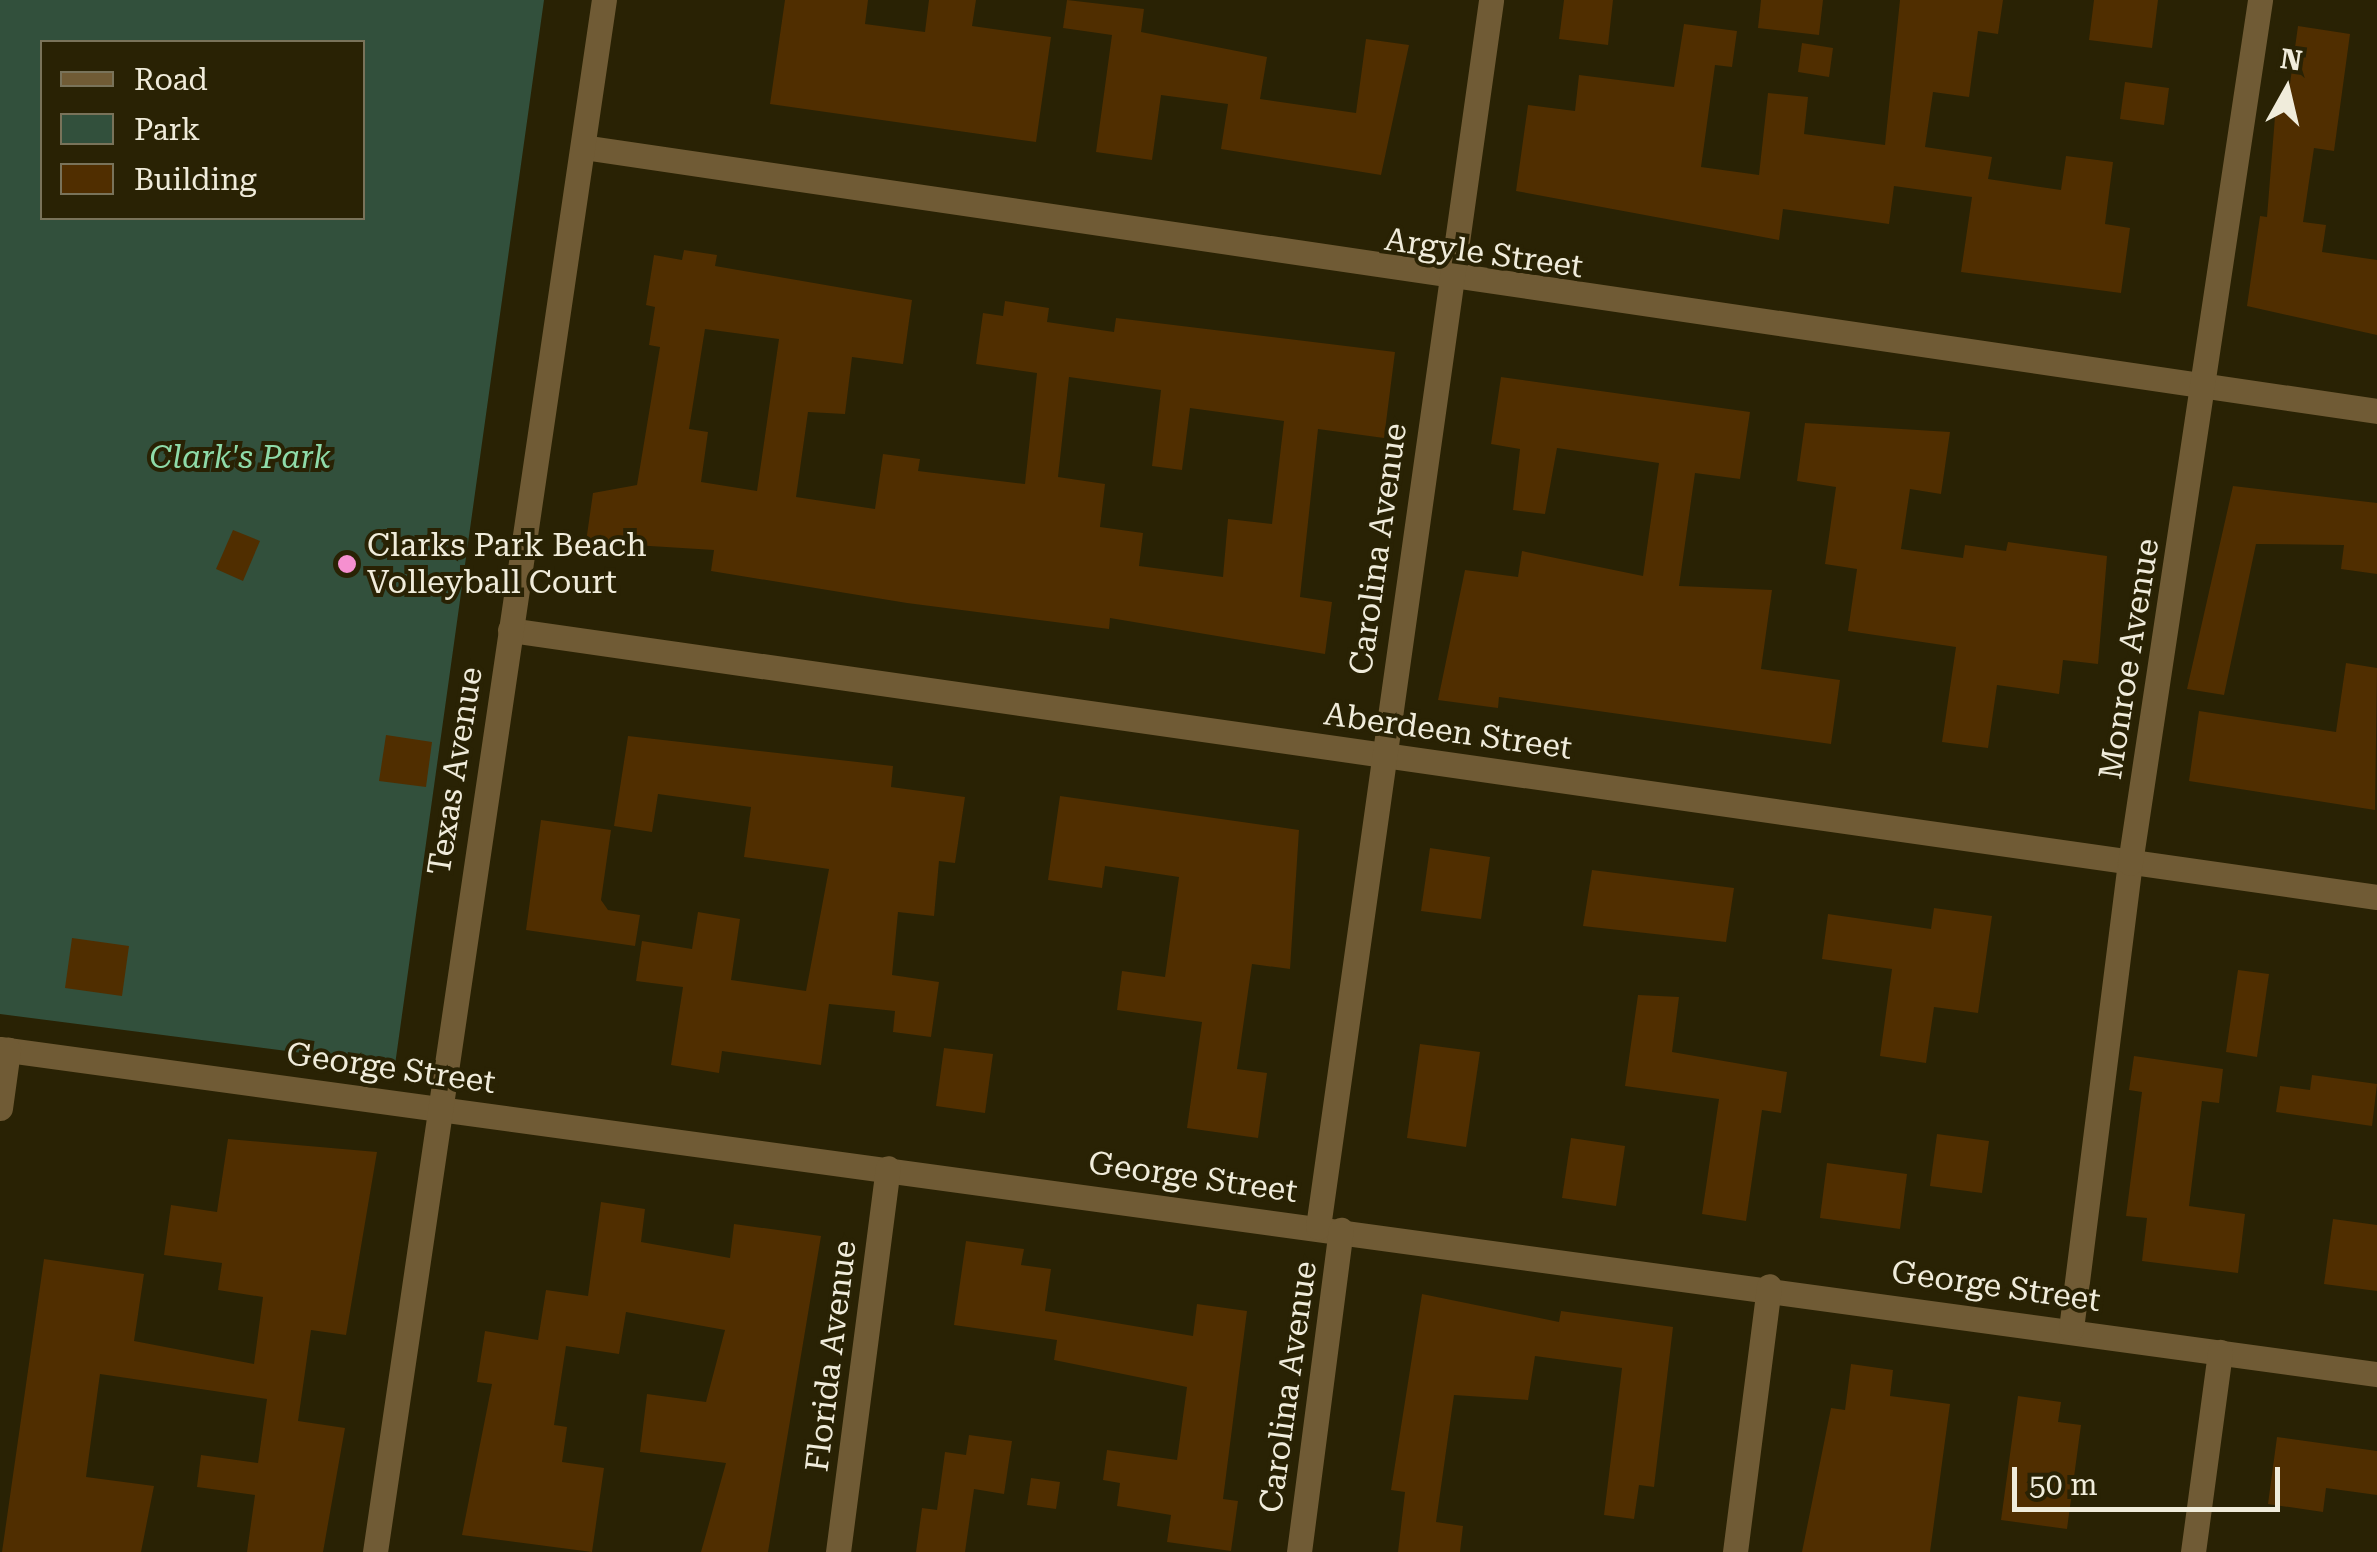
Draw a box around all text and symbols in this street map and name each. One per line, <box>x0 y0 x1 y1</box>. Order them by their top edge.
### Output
legend <box>40 40 365 220</box>
north arrow <box>2237 40 2337 140</box>
text: N <box>2278 42 2304 78</box>
text: Road <box>134 62 208 97</box>
text: Park <box>134 112 200 147</box>
text: Building <box>134 162 257 197</box>
street label: Argyle Street <box>1382 220 1586 286</box>
street label: Carolina Avenue <box>1341 421 1415 677</box>
park label: Clark's Park <box>149 438 331 476</box>
place label: Clarks Park Beach Volleyball Court <box>367 527 647 602</box>
street label: Monroe Avenue <box>2091 536 2167 782</box>
marker: Clarks Park Beach Volleyball Court <box>336 553 358 575</box>
street label: Texas Avenue <box>420 664 490 878</box>
street label: Aberdeen Street <box>1321 695 1575 767</box>
street label: George Street <box>284 1034 498 1102</box>
street label: George Street <box>1086 1143 1300 1211</box>
street label: Florida Avenue <box>798 1238 864 1474</box>
street label: George Street <box>1889 1252 2103 1320</box>
street label: Carolina Avenue <box>1251 1259 1325 1515</box>
scale bar <box>2017 1447 2284 1509</box>
text: 50 m <box>2029 1467 2098 1502</box>

